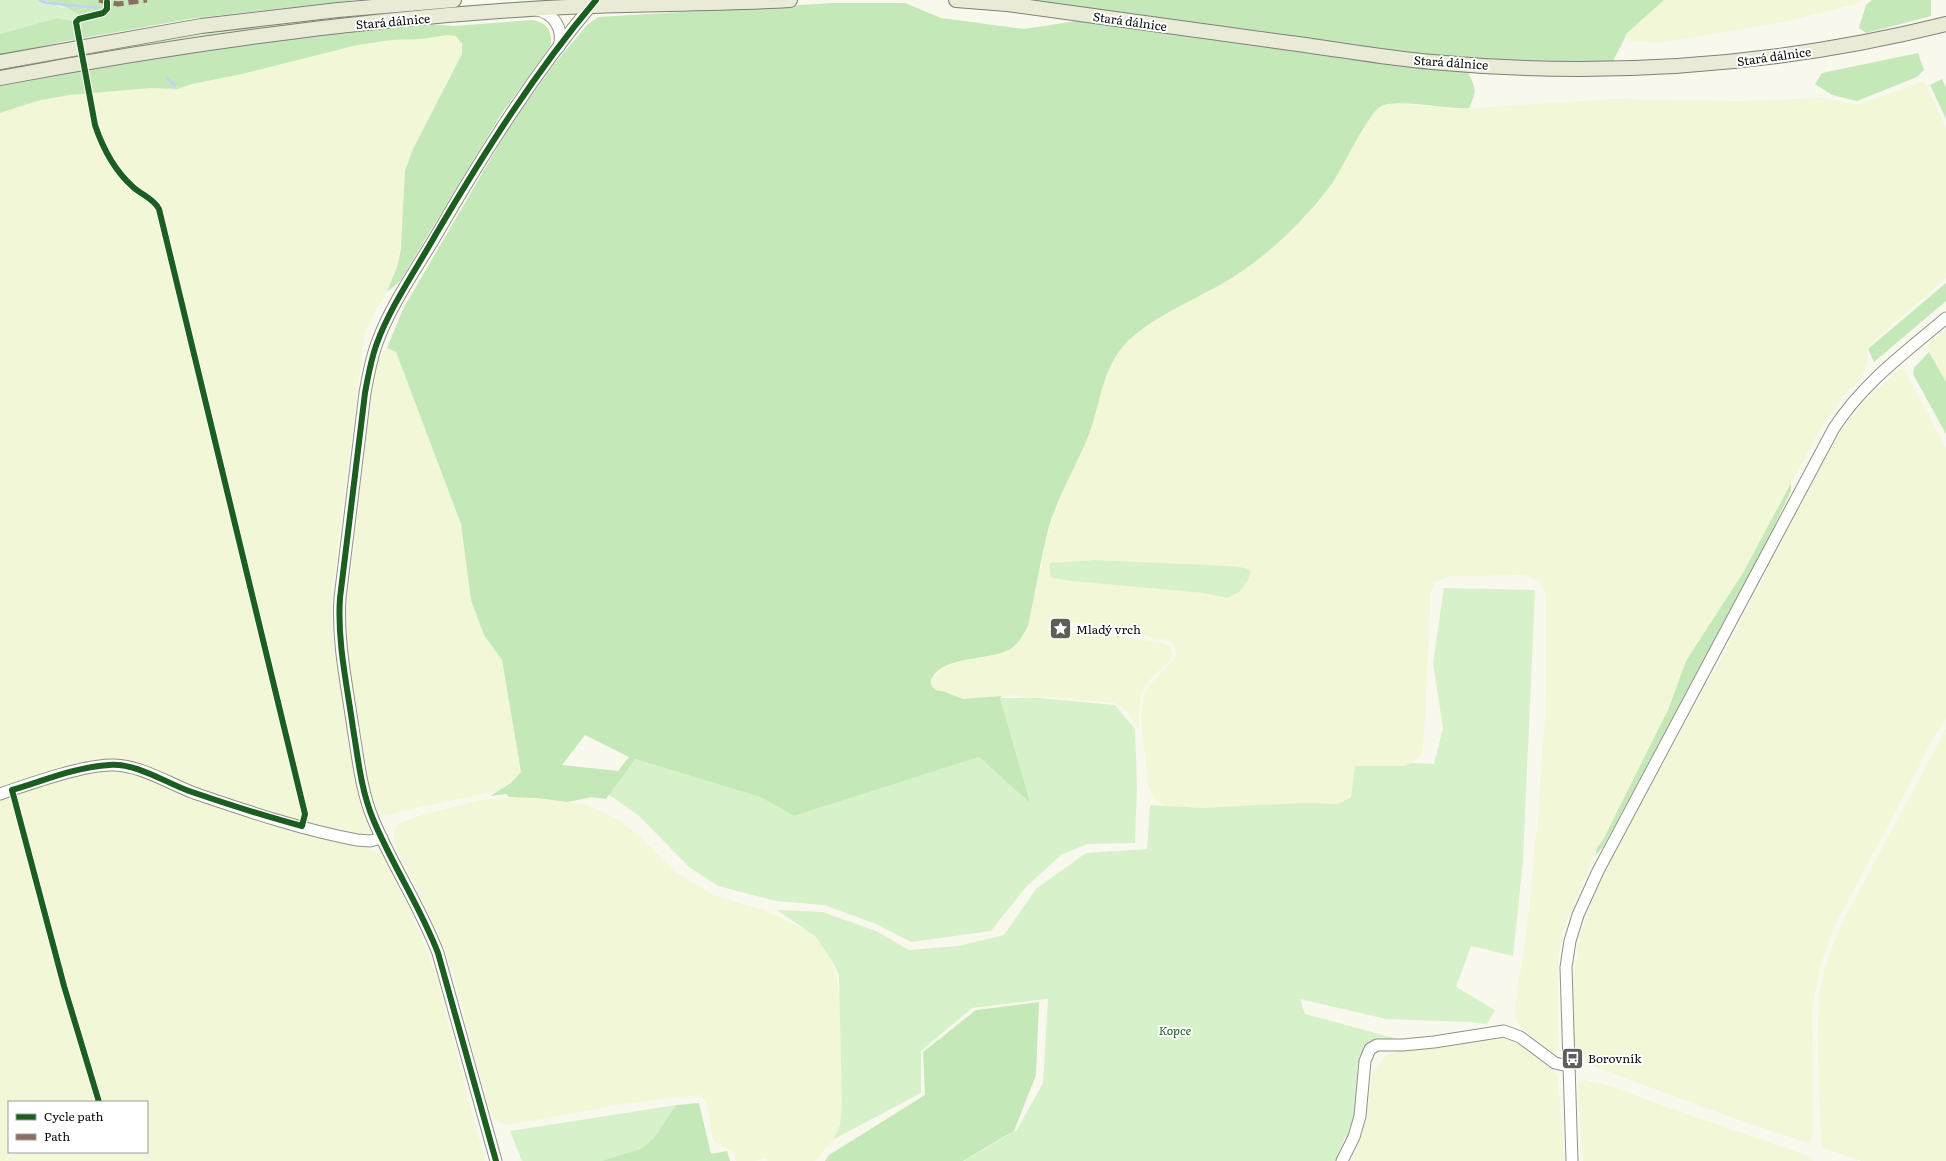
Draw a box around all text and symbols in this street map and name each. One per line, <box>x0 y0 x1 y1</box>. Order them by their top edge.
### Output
street label: Stará dálnice <box>1092 7 1168 35</box>
street label: Stará dálnice <box>355 9 431 33</box>
street label: Stará dálnice <box>1736 42 1812 70</box>
street label: Stará dálnice <box>1413 50 1489 74</box>
place icon: Mladý vrch <box>1047 616 1073 642</box>
place label: Mladý vrch <box>1076 620 1141 638</box>
park label: Kopce <box>1159 1021 1192 1039</box>
bus stop icon: Borovník <box>1560 1045 1586 1071</box>
place label: Borovník <box>1588 1049 1642 1067</box>
legend <box>8 1101 148 1153</box>
text: Cycle path <box>44 1107 104 1125</box>
text: Path <box>44 1127 70 1145</box>

